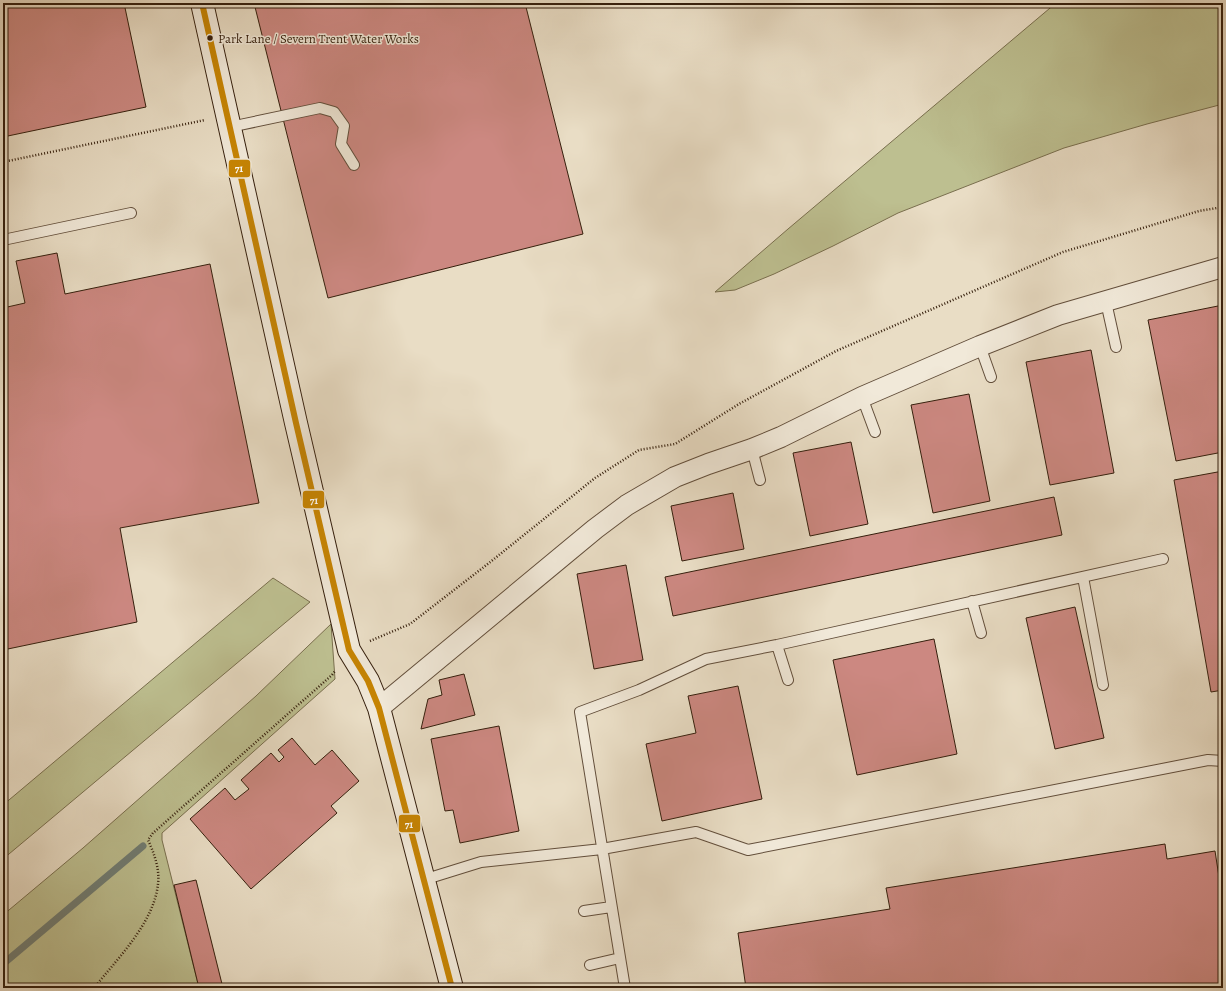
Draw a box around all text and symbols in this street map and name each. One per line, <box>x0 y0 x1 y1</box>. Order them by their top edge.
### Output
place label: Park Lane / Severn Trent Water Works <box>218 30 419 47</box>
marker: Park Lane / Severn Trent Water Works <box>205 33 215 43</box>
line badge: 71 <box>228 159 251 178</box>
text: 71 <box>235 161 243 176</box>
line badge: 71 <box>302 490 325 509</box>
text: 71 <box>310 493 318 508</box>
line badge: 71 <box>398 814 421 833</box>
text: 71 <box>405 817 413 832</box>

